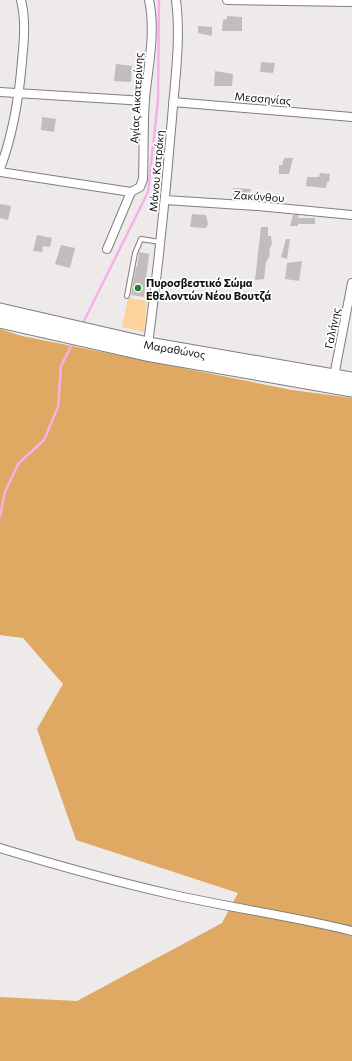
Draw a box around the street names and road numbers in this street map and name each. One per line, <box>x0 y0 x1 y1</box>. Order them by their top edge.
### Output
street label: Αγίας Αικατερίνης <box>127 52 145 144</box>
street label: Μεσσηνίας <box>234 89 292 107</box>
street label: Μάνου Κατράκη <box>146 130 166 212</box>
street label: Ζακύνθου <box>233 188 285 204</box>
street label: Γαλήνης <box>322 306 342 350</box>
street label: Μαραθώνος <box>143 337 207 360</box>

